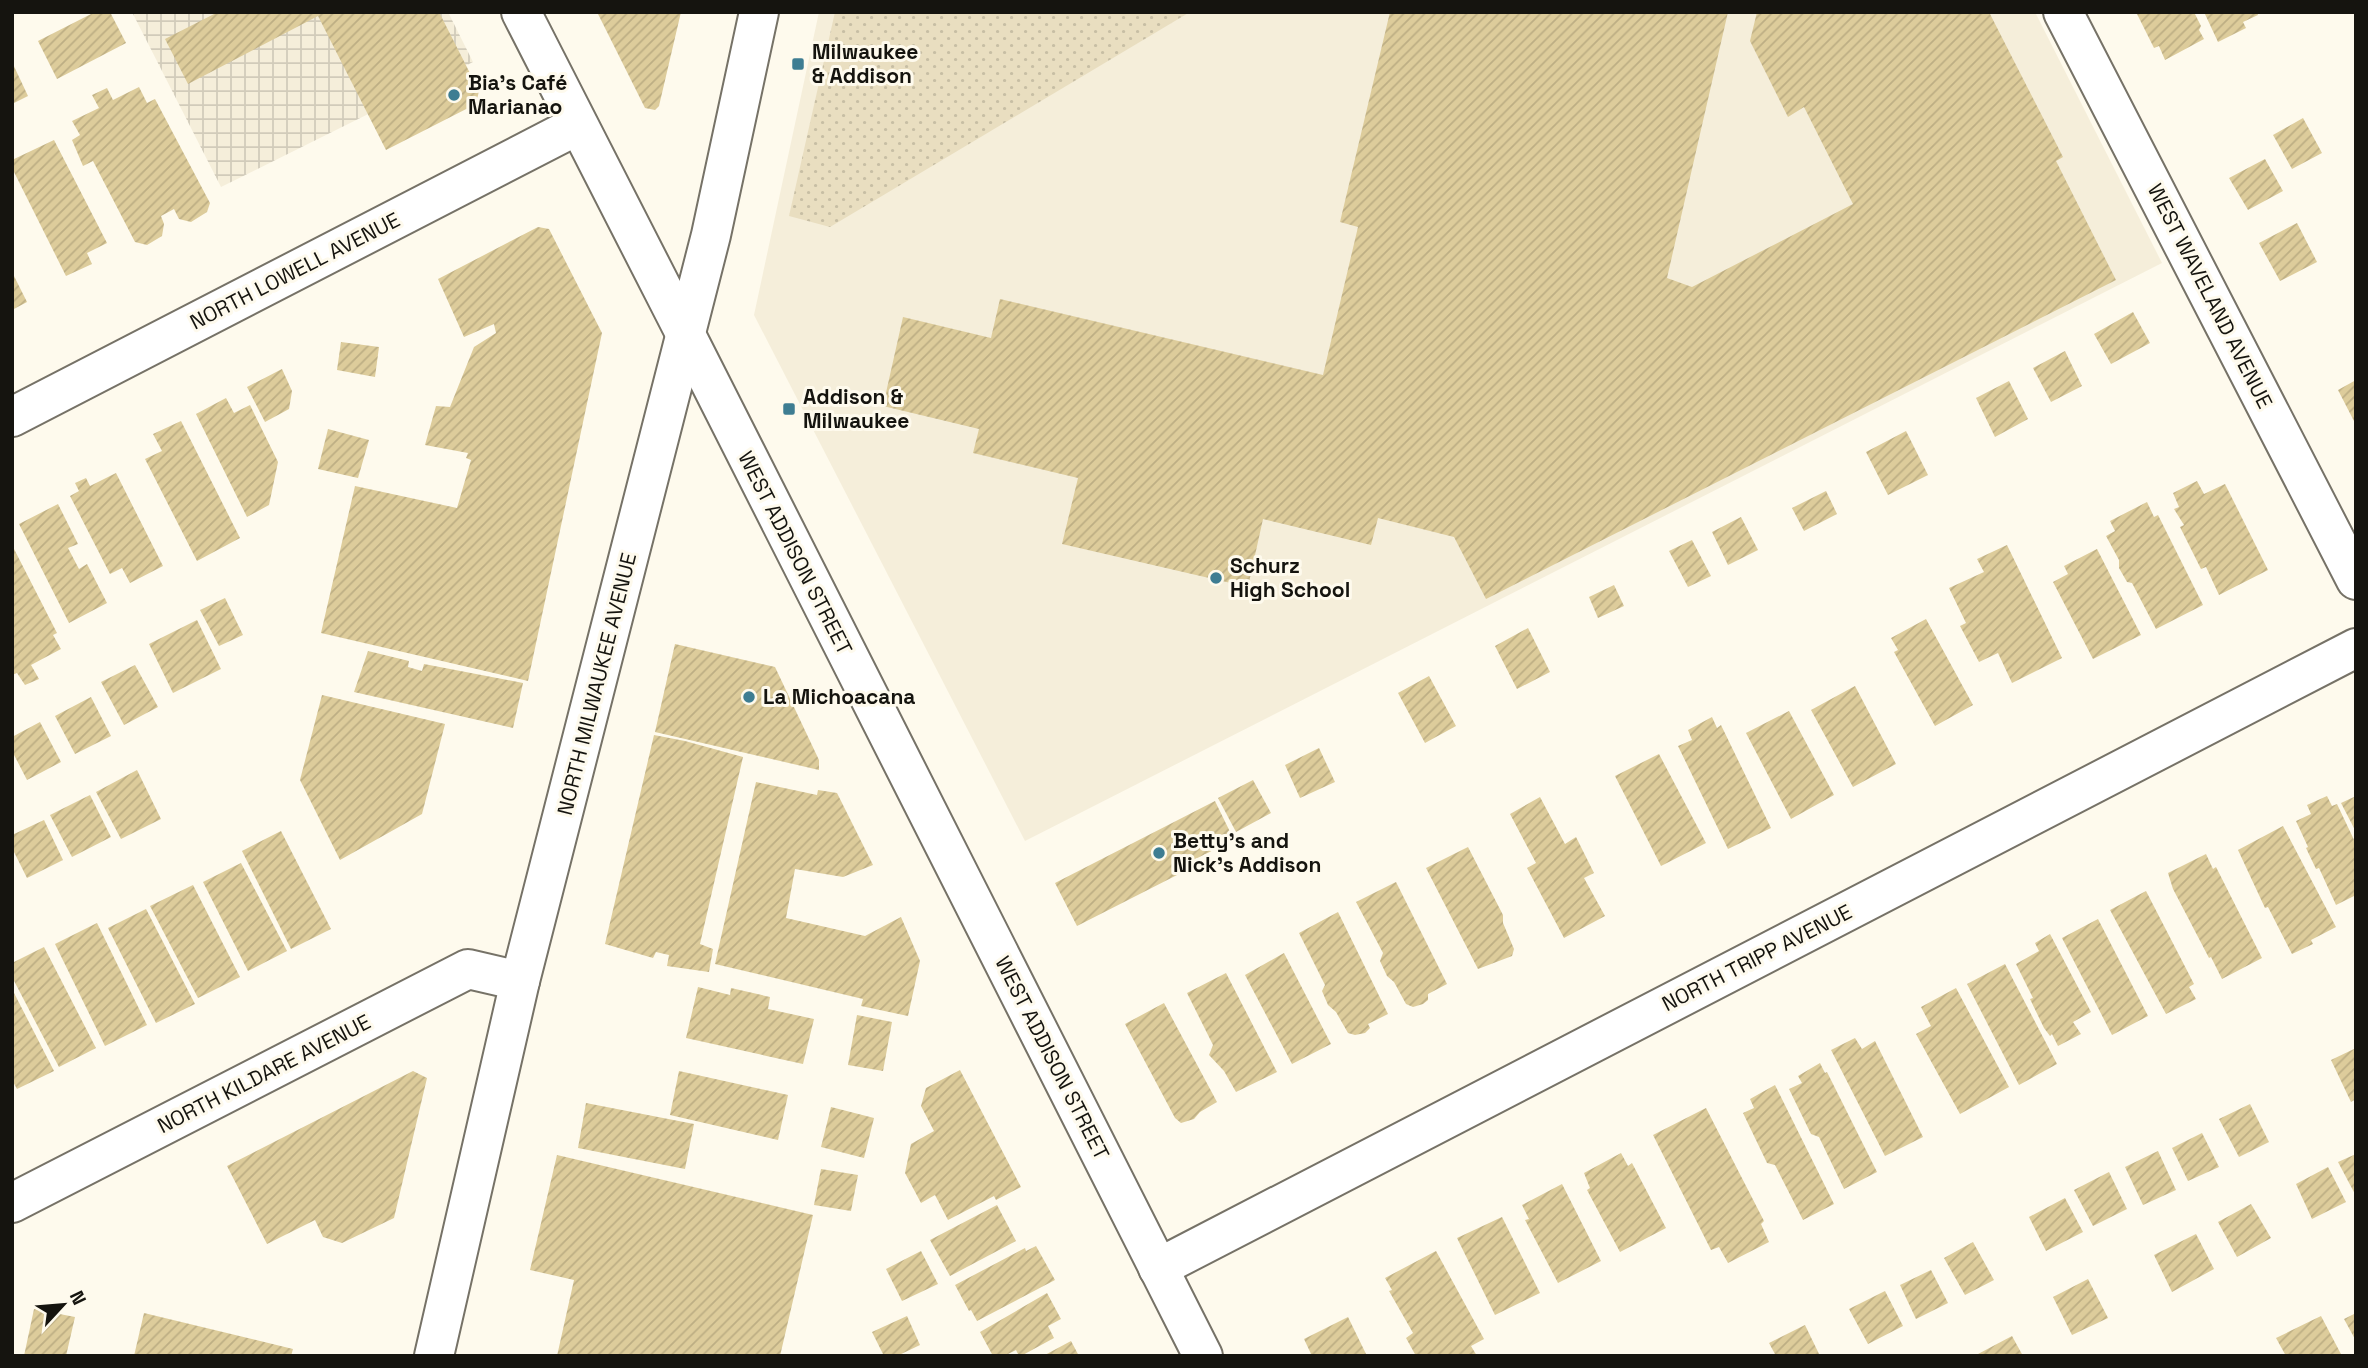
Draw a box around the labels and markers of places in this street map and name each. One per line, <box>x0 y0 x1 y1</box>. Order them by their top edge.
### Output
place label: Milwaukee & Addison <box>812 38 918 89</box>
marker: Milwaukee & Addison <box>790 56 806 72</box>
place label: Bia’s Café Marianao <box>468 69 567 120</box>
marker: Bia’s Café Marianao <box>446 87 462 103</box>
place label: Addison & Milwaukee <box>803 383 909 434</box>
marker: Addison & Milwaukee <box>781 401 797 417</box>
place label: Schurz High School <box>1230 552 1350 603</box>
marker: Schurz High School <box>1208 570 1224 586</box>
place label: La Michoacana <box>763 683 916 710</box>
marker: La Michoacana <box>741 689 757 705</box>
place label: Betty's and Nick's Addison <box>1173 827 1321 878</box>
marker: Betty's and Nick's Addison <box>1151 845 1167 861</box>

